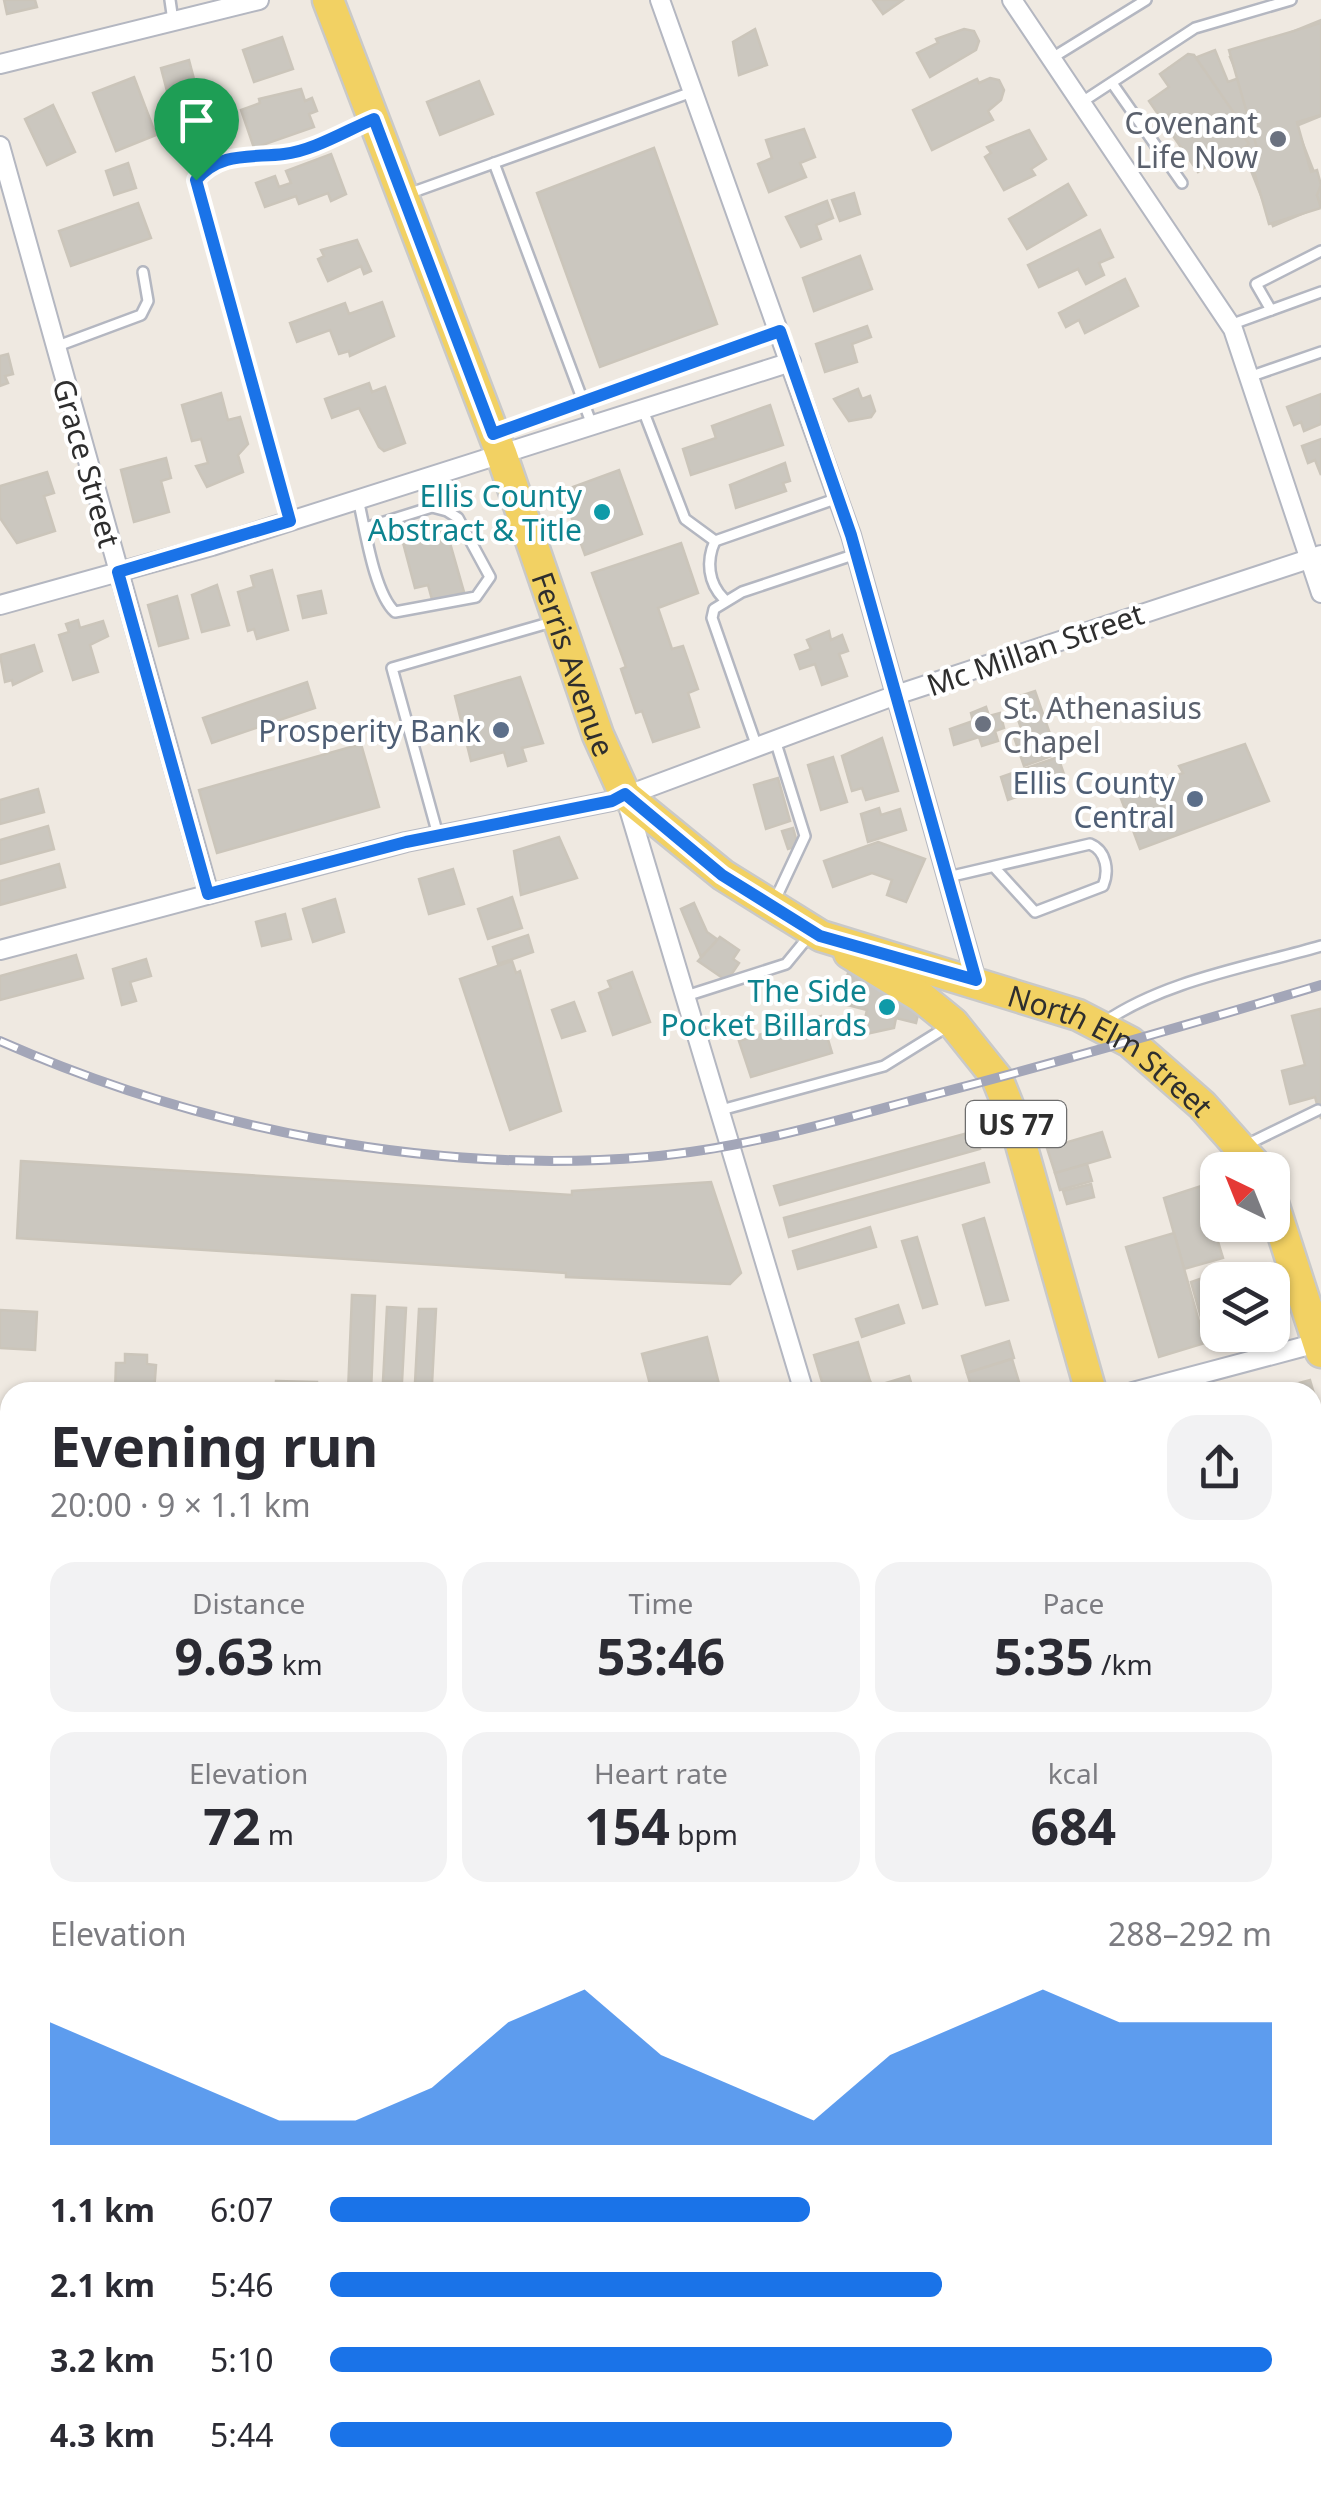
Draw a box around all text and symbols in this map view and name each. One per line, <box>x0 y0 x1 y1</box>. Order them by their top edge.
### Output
pin <box>154 78 239 181</box>
icon: arrive <box>169 93 224 148</box>
place label: Covenant Life Now <box>1125 102 1258 177</box>
marker: Covenant Life Now <box>1267 128 1289 150</box>
street label: Grace Street <box>43 374 131 552</box>
place label: Ellis County Abstract & Title <box>368 475 583 550</box>
marker: Ellis County Abstract & Title <box>591 501 613 523</box>
street label: Ferris Avenue <box>523 566 625 763</box>
street label: Mc Millan Street <box>921 593 1149 705</box>
place label: St. Athenasius Chapel <box>1003 687 1202 762</box>
place label: Prosperity Bank <box>258 710 481 751</box>
marker: St. Athenasius Chapel <box>972 713 994 735</box>
marker: Prosperity Bank <box>490 719 512 741</box>
place label: Ellis County Central <box>1013 762 1176 837</box>
marker: Ellis County Central <box>1184 788 1206 810</box>
place label: The Side Pocket Billards <box>661 970 867 1045</box>
street label: North Elm Street <box>1003 974 1223 1125</box>
marker: The Side Pocket Billards <box>876 996 898 1018</box>
road number: US 77 <box>966 1101 1066 1147</box>
north arrow <box>1200 1152 1290 1242</box>
map controls <box>1200 1152 1290 1352</box>
button: layers <box>1200 1262 1290 1352</box>
text: Evening run <box>50 1408 378 1483</box>
button: share <box>1167 1415 1272 1520</box>
text: 20:00 · 9 × 1.1 km <box>50 1483 311 1526</box>
text: Distance <box>192 1584 305 1622</box>
text: Time <box>629 1584 693 1622</box>
text: Pace <box>1042 1584 1104 1622</box>
text: 9.63 <box>175 1622 274 1690</box>
text: 53:46 <box>597 1622 725 1690</box>
text: 5:35 <box>994 1622 1094 1690</box>
text: km <box>274 1645 323 1683</box>
text: /km <box>1094 1645 1153 1683</box>
text: Elevation <box>189 1754 308 1792</box>
text: Heart rate <box>594 1754 728 1792</box>
text: kcal <box>1048 1754 1099 1792</box>
text: 72 <box>203 1792 261 1860</box>
text: 154 <box>584 1792 670 1860</box>
text: 684 <box>1030 1792 1116 1860</box>
text: m <box>261 1815 294 1853</box>
text: bpm <box>670 1815 738 1853</box>
text: Elevation <box>50 1912 187 1955</box>
text: 288–292 m <box>1108 1912 1272 1955</box>
text: 1.1 km <box>50 2188 155 2231</box>
text: 6:07 <box>210 2188 274 2231</box>
text: 2.1 km <box>50 2263 155 2306</box>
text: 5:46 <box>210 2263 274 2306</box>
text: 3.2 km <box>50 2338 155 2381</box>
text: 5:10 <box>210 2338 274 2381</box>
text: 4.3 km <box>50 2413 155 2456</box>
text: 5:44 <box>210 2413 274 2456</box>

